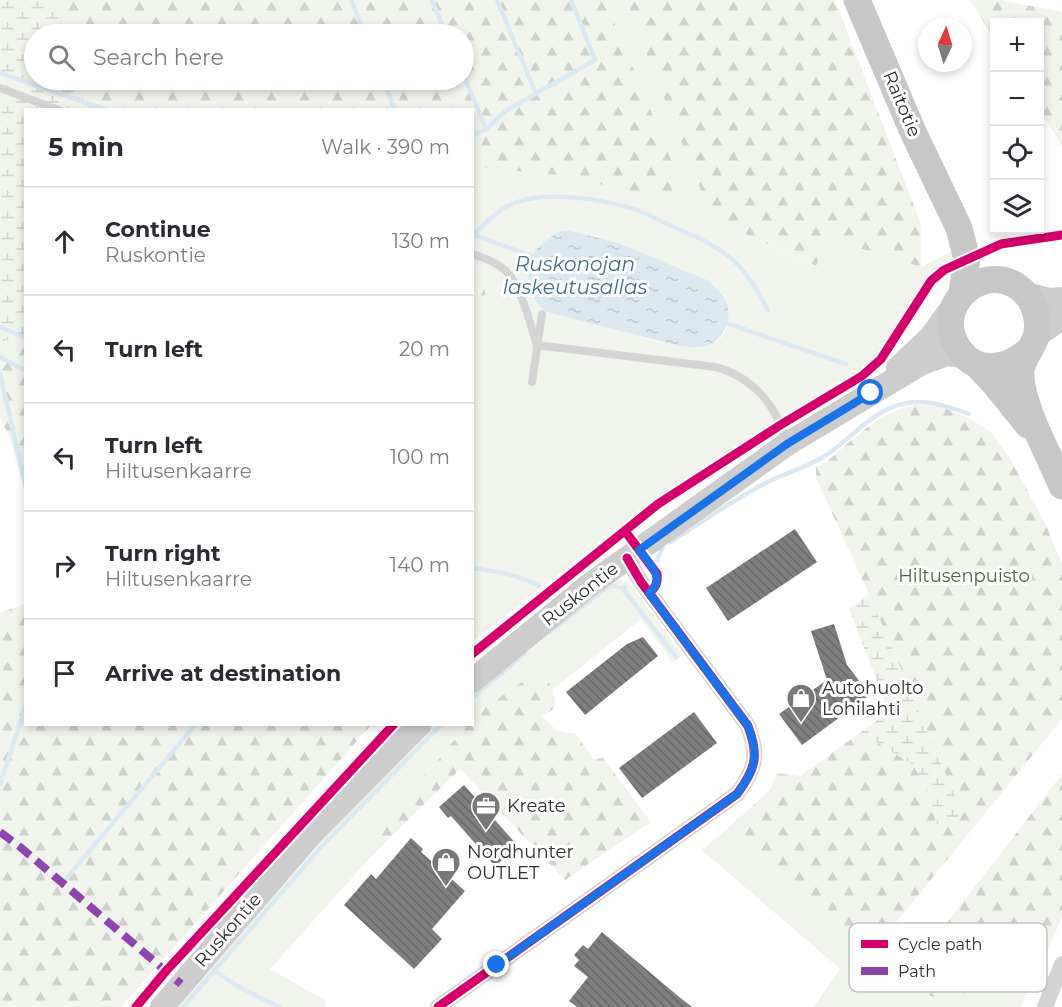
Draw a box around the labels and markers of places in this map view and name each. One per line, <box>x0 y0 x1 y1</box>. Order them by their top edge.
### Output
place label: Autohuolto Lohilahti <box>822 677 924 720</box>
shop icon: Autohuolto Lohilahti <box>785 682 817 724</box>
office icon: Kreate <box>470 790 502 832</box>
place label: Kreate <box>507 795 566 817</box>
place label: Nordhunter OUTLET <box>467 841 574 884</box>
shop icon: Nordhunter OUTLET <box>430 846 462 888</box>

